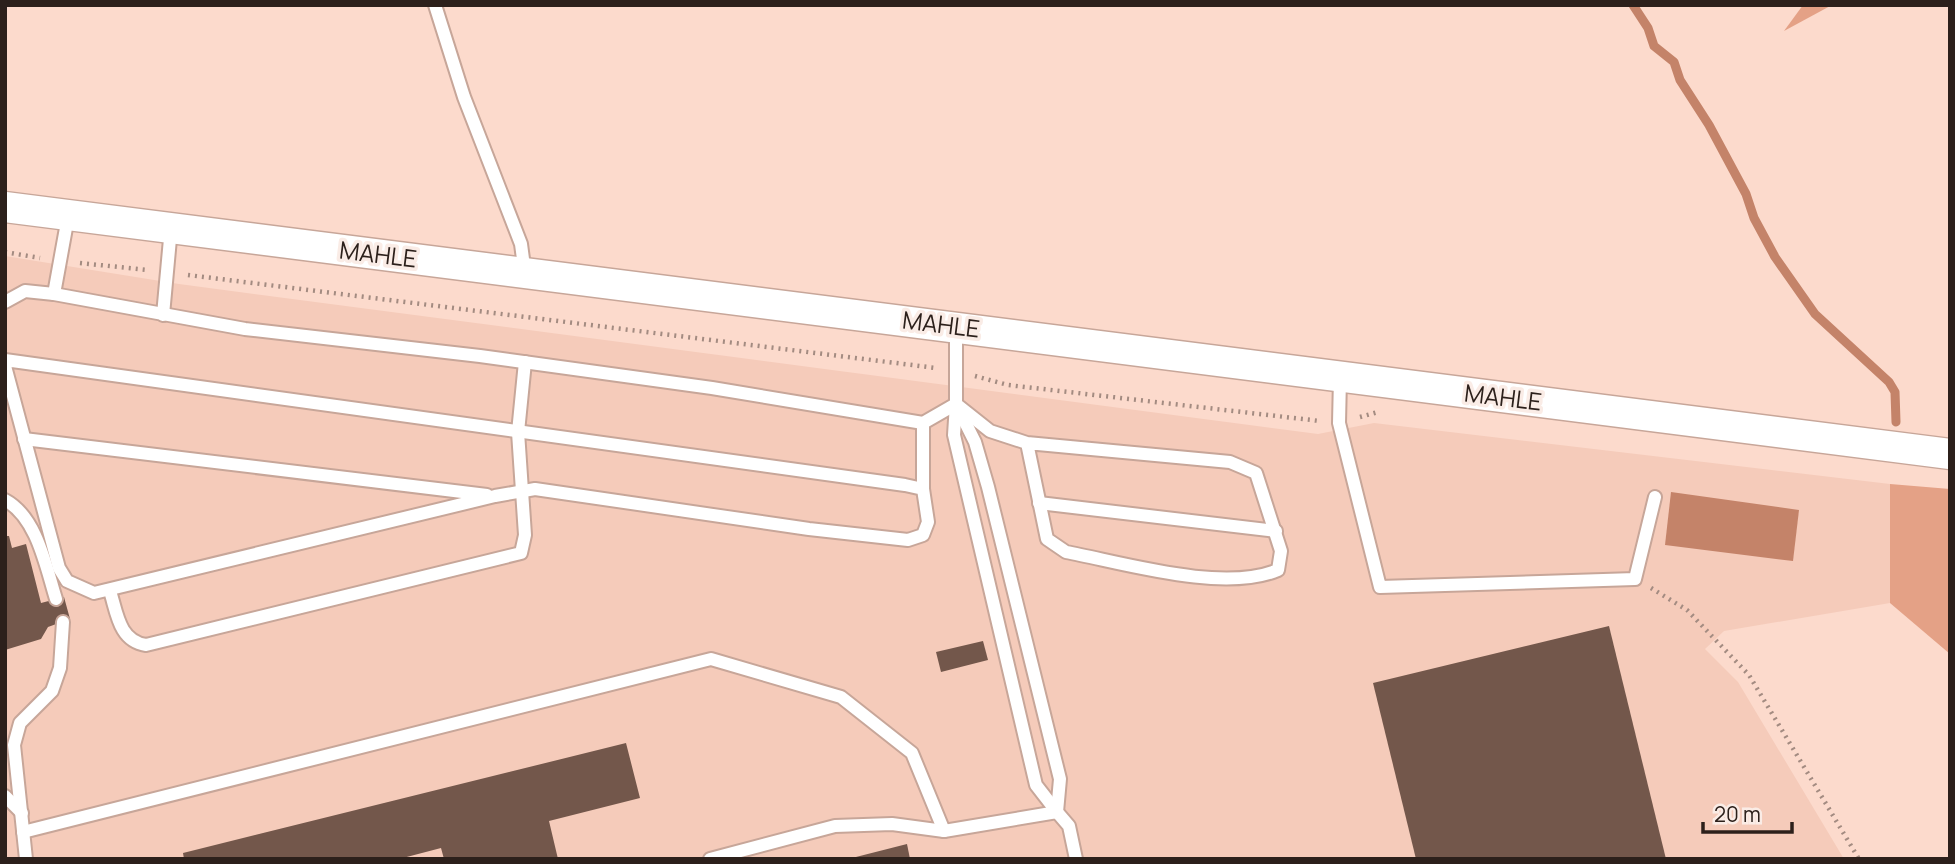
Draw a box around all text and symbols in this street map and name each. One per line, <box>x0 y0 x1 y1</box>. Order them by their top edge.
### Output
street label: MAHLE <box>338 232 419 275</box>
street label: MAHLE <box>901 302 982 345</box>
street label: MAHLE <box>1463 375 1544 418</box>
scale bar <box>1703 790 1792 834</box>
text: 20 m <box>1714 800 1761 828</box>

